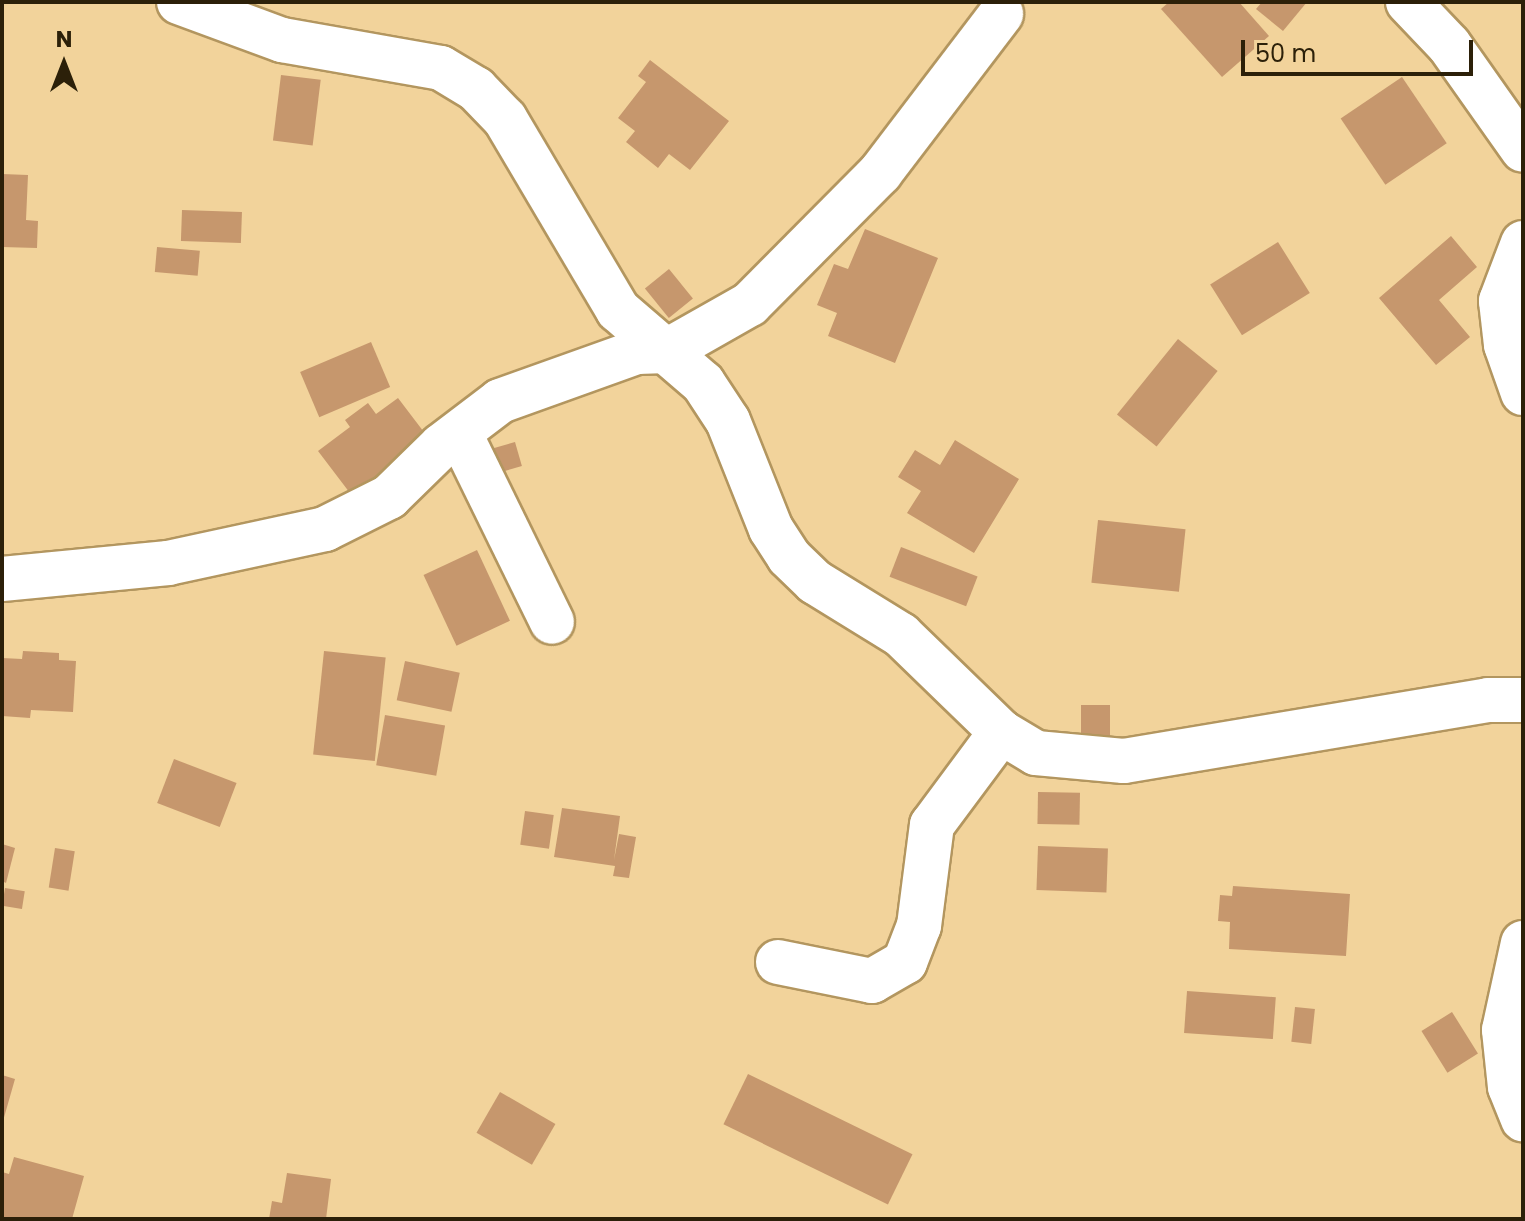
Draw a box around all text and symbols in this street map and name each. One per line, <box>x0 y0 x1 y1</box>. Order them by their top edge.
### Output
north arrow <box>24 24 104 104</box>
text: N <box>56 24 72 55</box>
scale bar <box>1245 24 1477 74</box>
text: 50 m <box>1255 37 1316 70</box>

